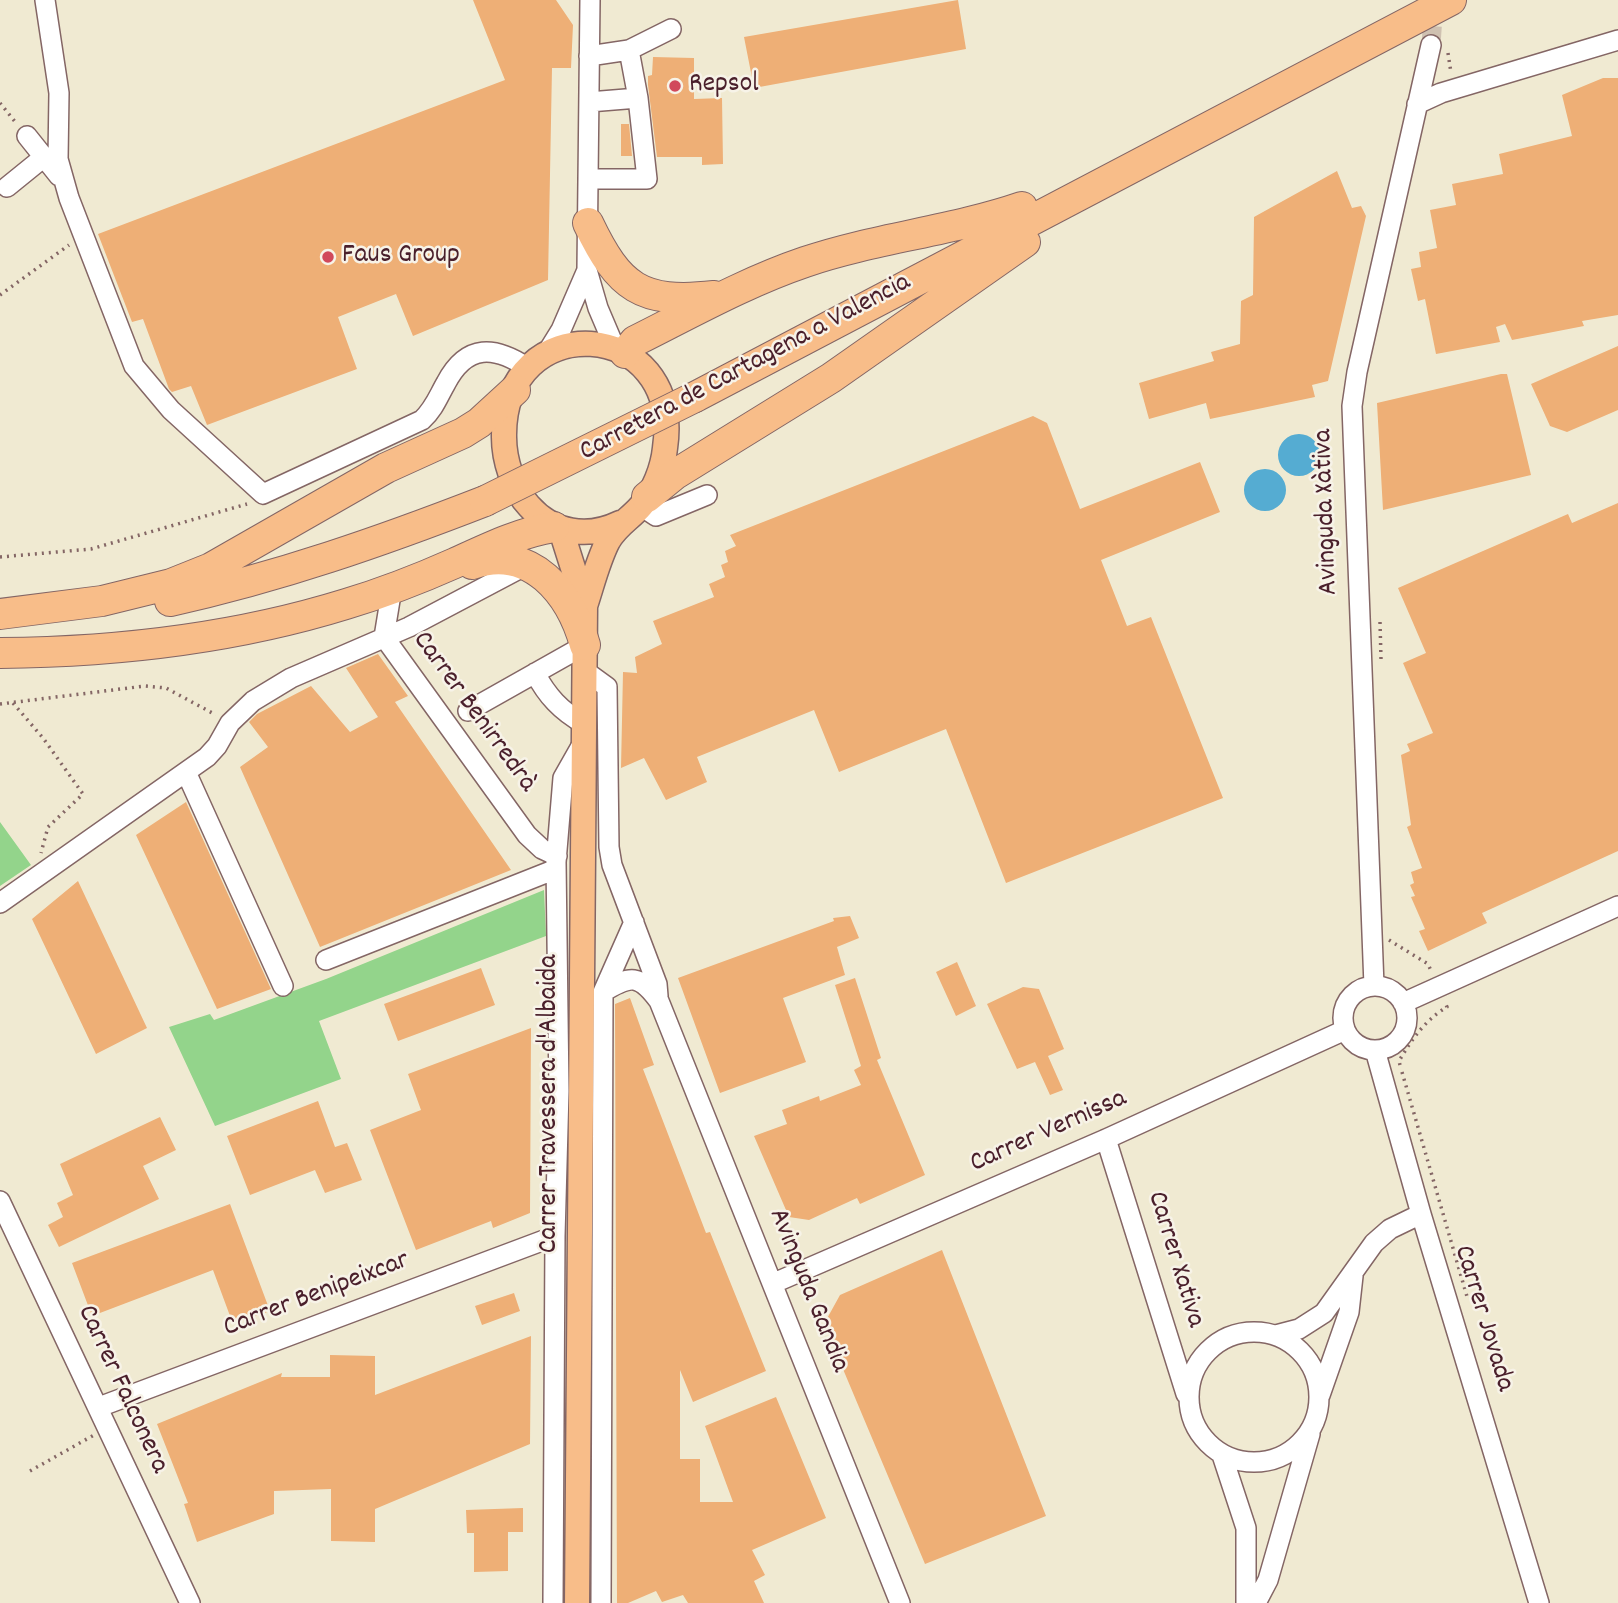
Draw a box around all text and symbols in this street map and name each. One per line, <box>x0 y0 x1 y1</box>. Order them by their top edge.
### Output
place label: Repsol <box>689 69 759 103</box>
marker: Repsol <box>667 78 683 94</box>
place label: Faus Group <box>342 240 460 274</box>
marker: Faus Group <box>320 249 336 265</box>
street label: Carretera de Cartagena a Valencia <box>575 267 917 471</box>
street label: Avinguda Xàtiva <box>1308 428 1348 596</box>
street label: Carrer Benirredrà <box>403 626 543 800</box>
street label: Carrer Travessera d'Albaida <box>534 955 568 1253</box>
street label: Carrer Vernissa <box>966 1084 1132 1182</box>
street label: Carrer Xativa <box>1137 1188 1211 1332</box>
street label: Avinguda Gandia <box>759 1204 855 1378</box>
street label: Carrer Jovada <box>1444 1242 1520 1396</box>
street label: Carrer Benipeixcar <box>219 1245 415 1347</box>
street label: Carrer Falconera <box>67 1301 175 1479</box>

